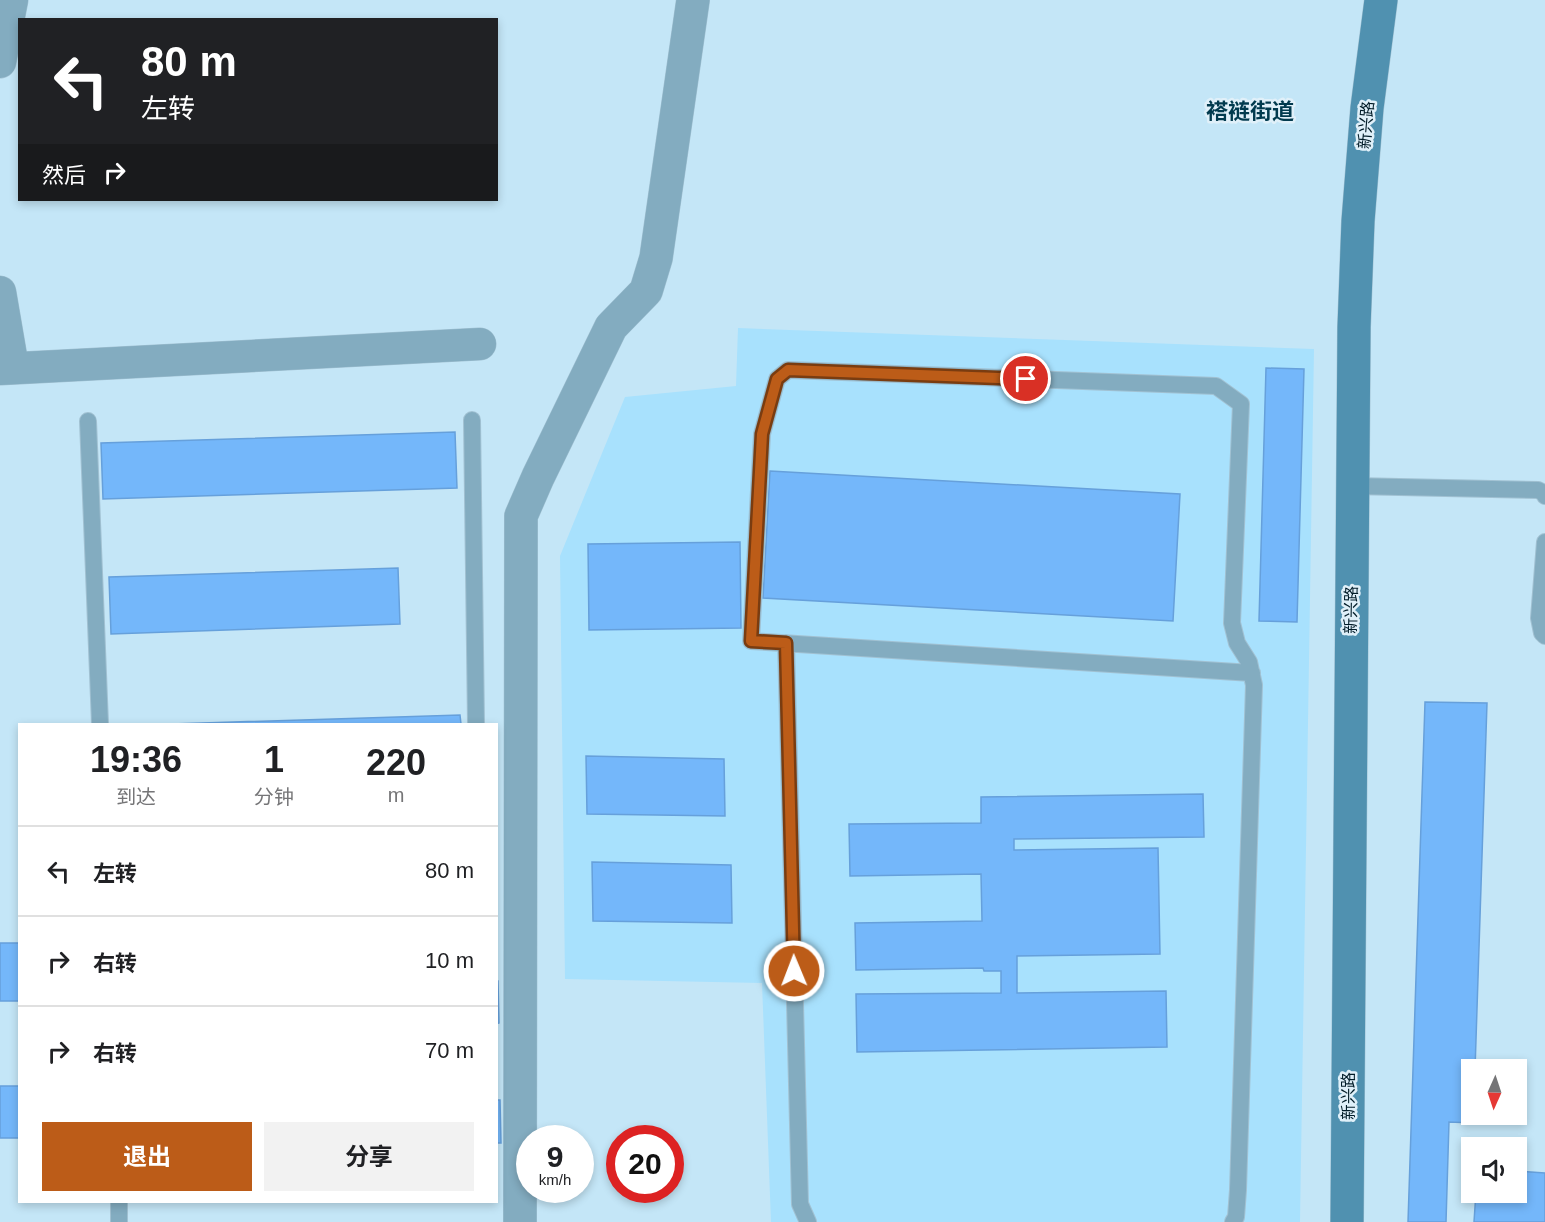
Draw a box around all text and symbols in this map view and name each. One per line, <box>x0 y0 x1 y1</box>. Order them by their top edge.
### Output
text: 80 m <box>141 38 237 85</box>
icon: left <box>42 42 120 120</box>
text: 左转 <box>141 94 195 124</box>
district label: 褡裢街道 <box>1206 99 1294 124</box>
street label: 新兴路 <box>1355 100 1377 150</box>
icon: right <box>98 156 131 189</box>
text: 然后 <box>42 163 86 188</box>
pin <box>1000 353 1051 404</box>
icon: arrive <box>1009 362 1042 395</box>
street label: 新兴路 <box>1342 586 1360 634</box>
text: 19:36 <box>90 739 182 780</box>
text: 1 <box>264 739 284 780</box>
text: 220 <box>366 742 426 783</box>
text: m <box>388 784 404 806</box>
text: 到达 <box>116 786 156 808</box>
text: 分钟 <box>254 786 294 808</box>
icon: left <box>42 855 75 888</box>
text: 80 m <box>425 858 474 883</box>
text: 左转 <box>93 861 137 886</box>
position arrow <box>762 939 826 1003</box>
icon: right <box>42 945 75 978</box>
text: 10 m <box>425 948 474 973</box>
text: 右转 <box>93 951 137 976</box>
icon: right <box>42 1035 75 1068</box>
text: 70 m <box>425 1038 474 1063</box>
text: 右转 <box>93 1041 137 1066</box>
north arrow <box>1461 1059 1527 1125</box>
map controls <box>1461 1059 1527 1203</box>
street label: 新兴路 <box>1340 1072 1357 1120</box>
button: 退出 <box>42 1122 252 1191</box>
button: 分享 <box>264 1122 474 1191</box>
speed limit sign: 20 <box>606 1125 684 1203</box>
button: sound <box>1461 1137 1527 1203</box>
text: 9 <box>547 1140 563 1173</box>
text: km/h <box>539 1171 571 1188</box>

